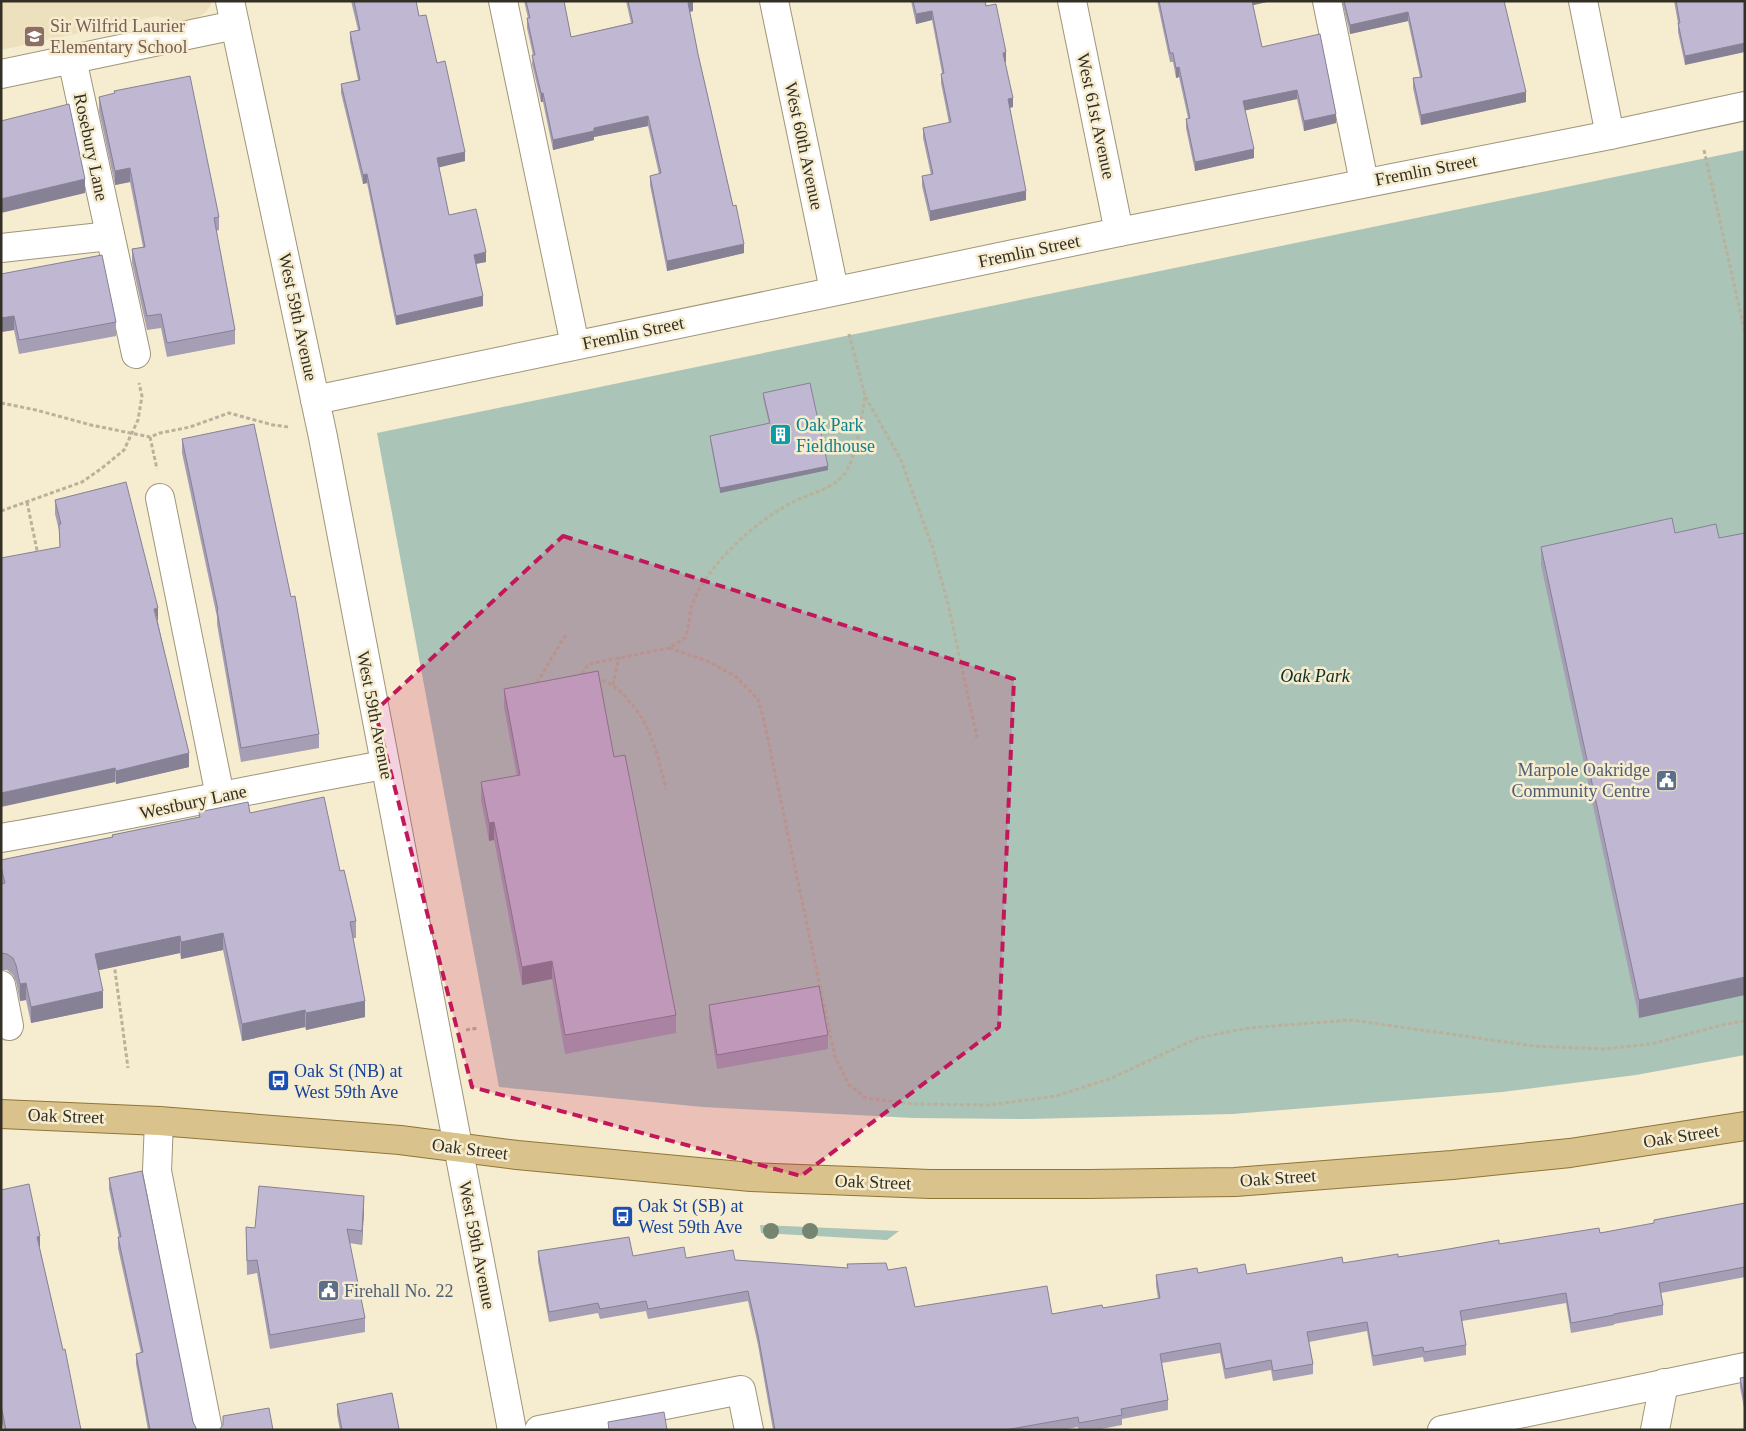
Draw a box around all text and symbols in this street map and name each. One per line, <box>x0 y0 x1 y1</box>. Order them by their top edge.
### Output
place label: Sir Wilfrid Laurier Elementary School <box>50 16 187 57</box>
school or university icon: Sir Wilfrid Laurier Elementary School <box>22 24 46 48</box>
street label: West 61st Avenue <box>1073 51 1119 181</box>
street label: West 60th Avenue <box>781 80 827 212</box>
street label: Rosebury Lane <box>70 91 112 203</box>
street label: Fremlin Street <box>1373 150 1479 190</box>
street label: Fremlin Street <box>976 230 1082 272</box>
street label: West 59th Avenue <box>275 251 321 383</box>
street label: Fremlin Street <box>580 312 686 354</box>
place label: Oak Park Fieldhouse <box>796 415 875 456</box>
building icon: Oak Park Fieldhouse <box>768 423 792 447</box>
street label: West 59th Avenue <box>353 649 397 781</box>
park label: Oak Park <box>1280 666 1351 686</box>
place label: Marpole Oakridge Community Centre <box>1512 760 1650 801</box>
public building icon: Marpole Oakridge Community Centre <box>1654 768 1678 792</box>
street label: Westbury Lane <box>138 781 248 823</box>
place label: Oak St (NB) at West 59th Ave <box>294 1061 402 1102</box>
bus stop icon: Oak St (NB) at West 59th Ave <box>266 1069 290 1093</box>
street label: Oak Street <box>27 1105 105 1127</box>
street label: Oak Street <box>1642 1120 1720 1152</box>
street label: Oak Street <box>431 1134 509 1164</box>
street label: Oak Street <box>1239 1165 1317 1191</box>
street label: Oak Street <box>834 1171 912 1193</box>
street label: West 59th Avenue <box>455 1179 499 1311</box>
place label: Oak St (SB) at West 59th Ave <box>638 1196 744 1237</box>
bus stop icon: Oak St (SB) at West 59th Ave <box>610 1204 634 1228</box>
public building icon: Firehall No. 22 <box>316 1279 340 1303</box>
place label: Firehall No. 22 <box>344 1281 454 1301</box>

